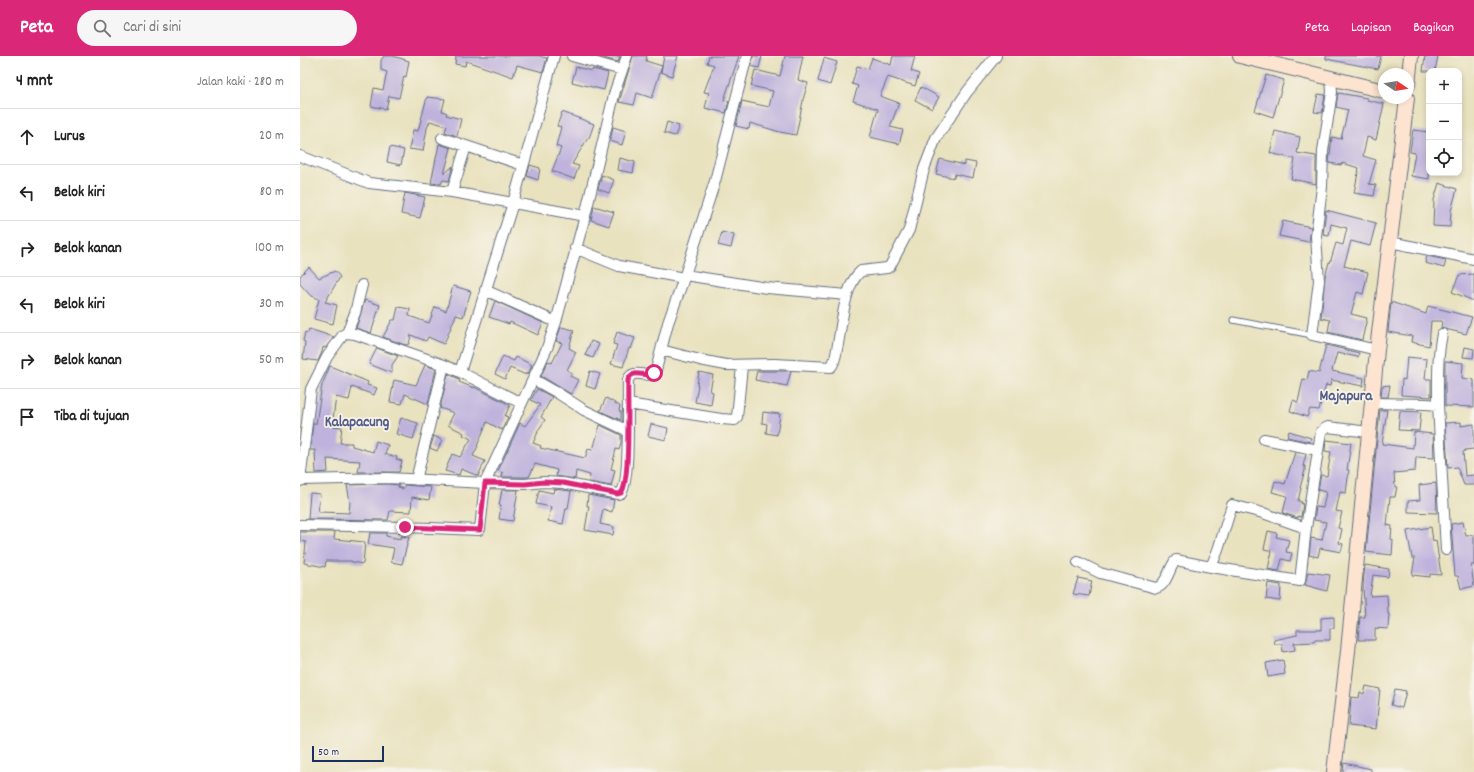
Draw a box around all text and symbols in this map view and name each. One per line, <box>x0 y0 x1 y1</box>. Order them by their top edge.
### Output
search box <box>77 10 357 46</box>
text: Peta <box>20 15 53 42</box>
icon: search <box>91 17 113 39</box>
text: Cari di sini <box>123 17 181 39</box>
text: Peta <box>1305 18 1329 38</box>
text: Lapisan <box>1351 18 1391 38</box>
text: Bagikan <box>1413 18 1454 38</box>
north arrow <box>1378 68 1414 104</box>
map controls <box>1426 68 1462 176</box>
button: + <box>1426 68 1462 104</box>
text: 4 mnt <box>16 70 53 94</box>
text: Jalan kaki · 280 m <box>197 73 284 92</box>
button: − <box>1426 104 1462 140</box>
icon: ahead <box>16 126 38 148</box>
text: Lurus <box>54 126 85 148</box>
text: 20 m <box>259 127 284 146</box>
button: locate <box>1426 140 1462 176</box>
icon: left <box>16 182 38 204</box>
text: Belok kiri <box>54 182 105 204</box>
text: 80 m <box>260 183 284 202</box>
icon: right <box>16 238 38 260</box>
text: Belok kanan <box>54 238 122 260</box>
text: 100 m <box>255 239 284 258</box>
icon: left <box>16 294 38 316</box>
text: Belok kiri <box>54 294 105 316</box>
text: 30 m <box>259 295 284 314</box>
icon: right <box>16 350 38 372</box>
text: Belok kanan <box>54 350 122 372</box>
text: 50 m <box>259 351 284 370</box>
route start <box>645 364 663 382</box>
district label: Majapura <box>1320 386 1373 408</box>
icon: arrive <box>16 406 38 428</box>
text: Tiba di tujuan <box>54 406 129 428</box>
district label: Kalapacung <box>325 412 390 434</box>
route end <box>396 518 414 536</box>
scale bar <box>312 744 384 763</box>
text: 50 m <box>318 745 339 761</box>

